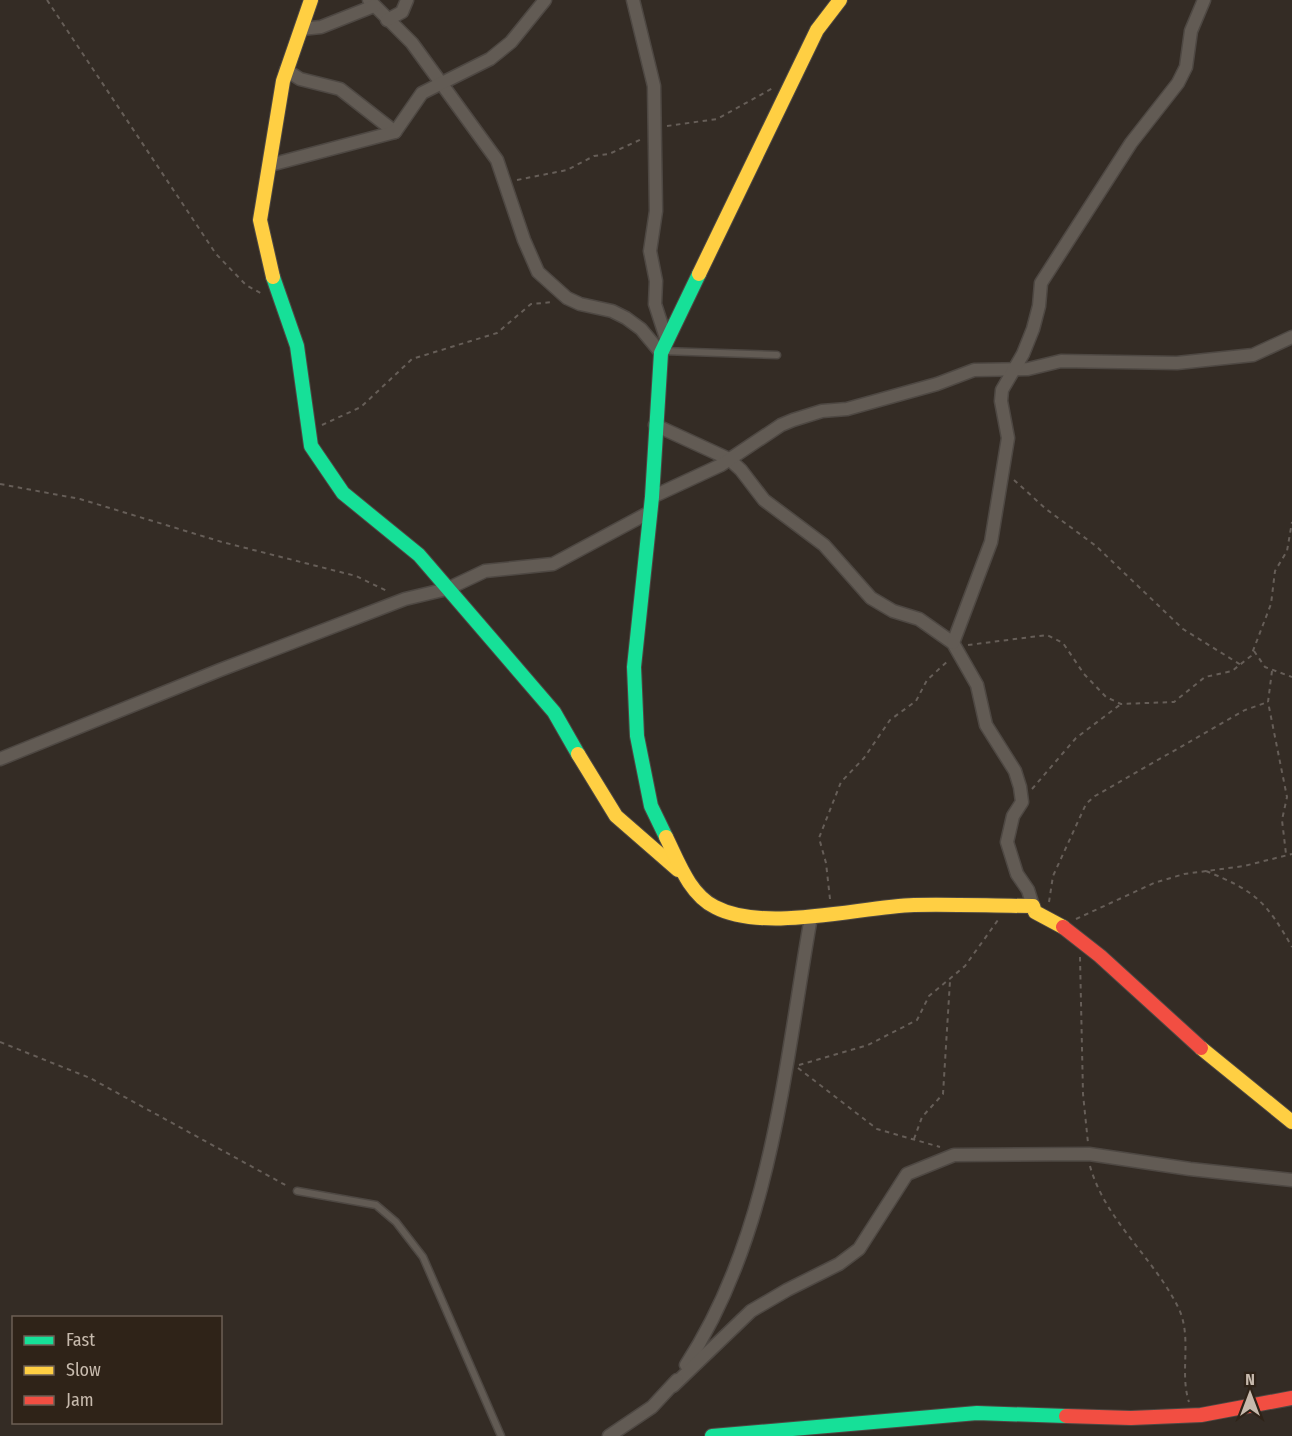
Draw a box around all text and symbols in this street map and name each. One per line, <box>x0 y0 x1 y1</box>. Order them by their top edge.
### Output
legend <box>12 1316 222 1424</box>
text: Fast <box>66 1329 95 1351</box>
text: Slow <box>66 1359 101 1381</box>
north arrow <box>1220 1364 1280 1424</box>
text: N <box>1245 1370 1255 1389</box>
text: Jam <box>66 1389 94 1411</box>

